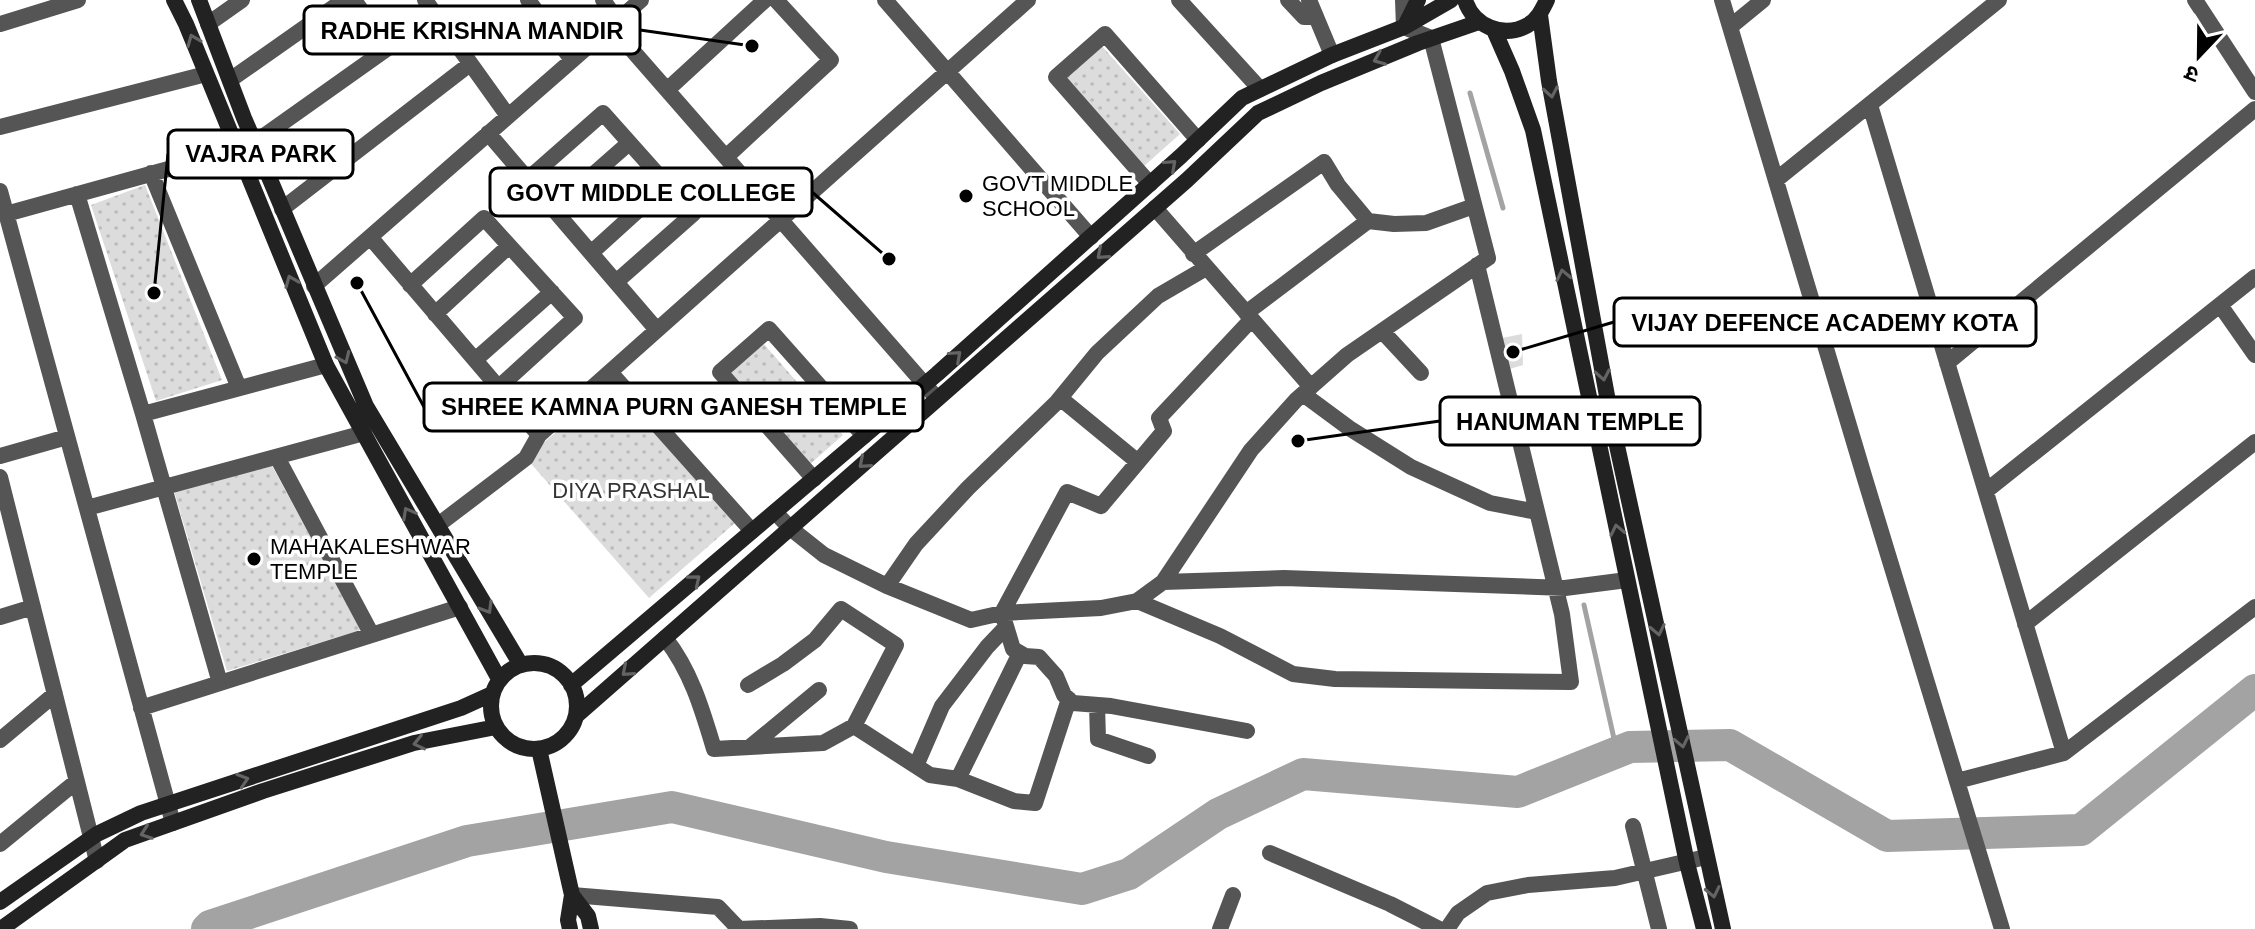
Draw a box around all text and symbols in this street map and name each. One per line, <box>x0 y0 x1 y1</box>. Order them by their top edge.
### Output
callout: RADHE KRISHNA MANDIR <box>304 6 640 54</box>
north arrow <box>2159 16 2239 96</box>
text: RADHE KRISHNA MANDIR <box>320 17 624 44</box>
one-way arrow <box>186 34 202 48</box>
one-way arrow <box>1373 49 1388 65</box>
text: उ <box>2180 60 2202 88</box>
one-way arrow <box>1542 85 1559 99</box>
callout: VAJRA PARK <box>168 130 353 178</box>
text: VAJRA PARK <box>185 140 337 167</box>
one-way arrow <box>1162 160 1177 175</box>
callout: GOVT MIDDLE COLLEGE <box>490 168 812 216</box>
place label: GOVT MIDDLE SCHOOL <box>982 171 1133 221</box>
text: GOVT MIDDLE COLLEGE <box>506 179 796 206</box>
marker: GOVT MIDDLE SCHOOL <box>957 187 975 205</box>
one-way arrow <box>1096 245 1111 259</box>
one-way arrow <box>1556 269 1573 282</box>
one-way arrow <box>285 275 301 289</box>
callout: VIJAY DEFENCE ACADEMY KOTA <box>1614 298 2036 346</box>
text: VIJAY DEFENCE ACADEMY KOTA <box>1631 309 2019 336</box>
one-way arrow <box>334 350 350 364</box>
one-way arrow <box>947 352 962 366</box>
one-way arrow <box>1594 369 1611 382</box>
callout: SHREE KAMNA PURN GANESH TEMPLE <box>424 383 923 431</box>
text: SHREE KAMNA PURN GANESH TEMPLE <box>441 393 907 420</box>
callout: HANUMAN TEMPLE <box>1440 397 1700 445</box>
text: HANUMAN TEMPLE <box>1456 408 1684 435</box>
one-way arrow <box>859 453 874 467</box>
park label: DIYA PRASHAL <box>552 478 710 503</box>
one-way arrow <box>402 507 417 521</box>
one-way arrow <box>1609 523 1626 537</box>
place label: MAHAKALESHWAR TEMPLE <box>270 534 471 584</box>
marker: MAHAKALESHWAR TEMPLE <box>245 550 263 568</box>
one-way arrow <box>685 575 700 590</box>
one-way arrow <box>477 599 493 614</box>
one-way arrow <box>1649 622 1666 636</box>
one-way arrow <box>621 661 636 676</box>
one-way arrow <box>413 733 427 750</box>
one-way arrow <box>1672 736 1689 749</box>
one-way arrow <box>235 773 249 789</box>
one-way arrow <box>140 823 154 839</box>
one-way arrow <box>1704 885 1721 898</box>

